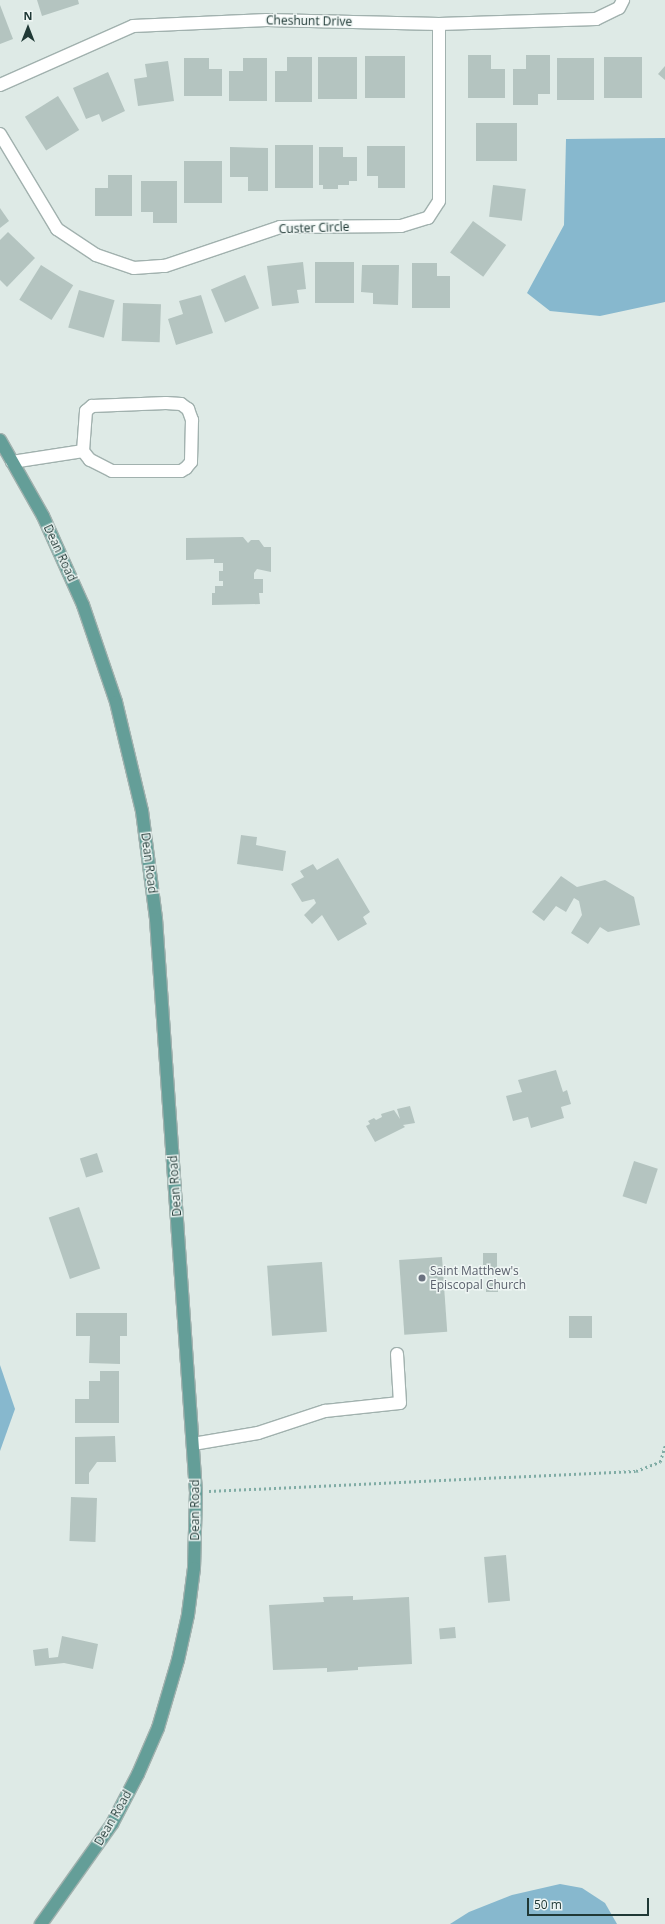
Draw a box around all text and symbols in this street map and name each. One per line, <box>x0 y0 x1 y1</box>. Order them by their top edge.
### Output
north arrow <box>8 8 48 48</box>
text: N <box>24 8 32 23</box>
street label: Cheshunt Drive <box>266 13 352 29</box>
street label: Custer Circle <box>278 220 350 236</box>
street label: Dean Road <box>41 522 79 584</box>
street label: Dean Road <box>138 832 160 894</box>
street label: Dean Road <box>166 1155 184 1217</box>
place label: Saint Matthew's Episcopal Church <box>430 1264 526 1292</box>
marker: Saint Matthew's Episcopal Church <box>417 1273 427 1283</box>
street label: Dean Road <box>188 1479 202 1541</box>
street label: Dean Road <box>91 1788 135 1848</box>
scale bar <box>529 1890 651 1916</box>
text: 50 m <box>534 1896 562 1913</box>

